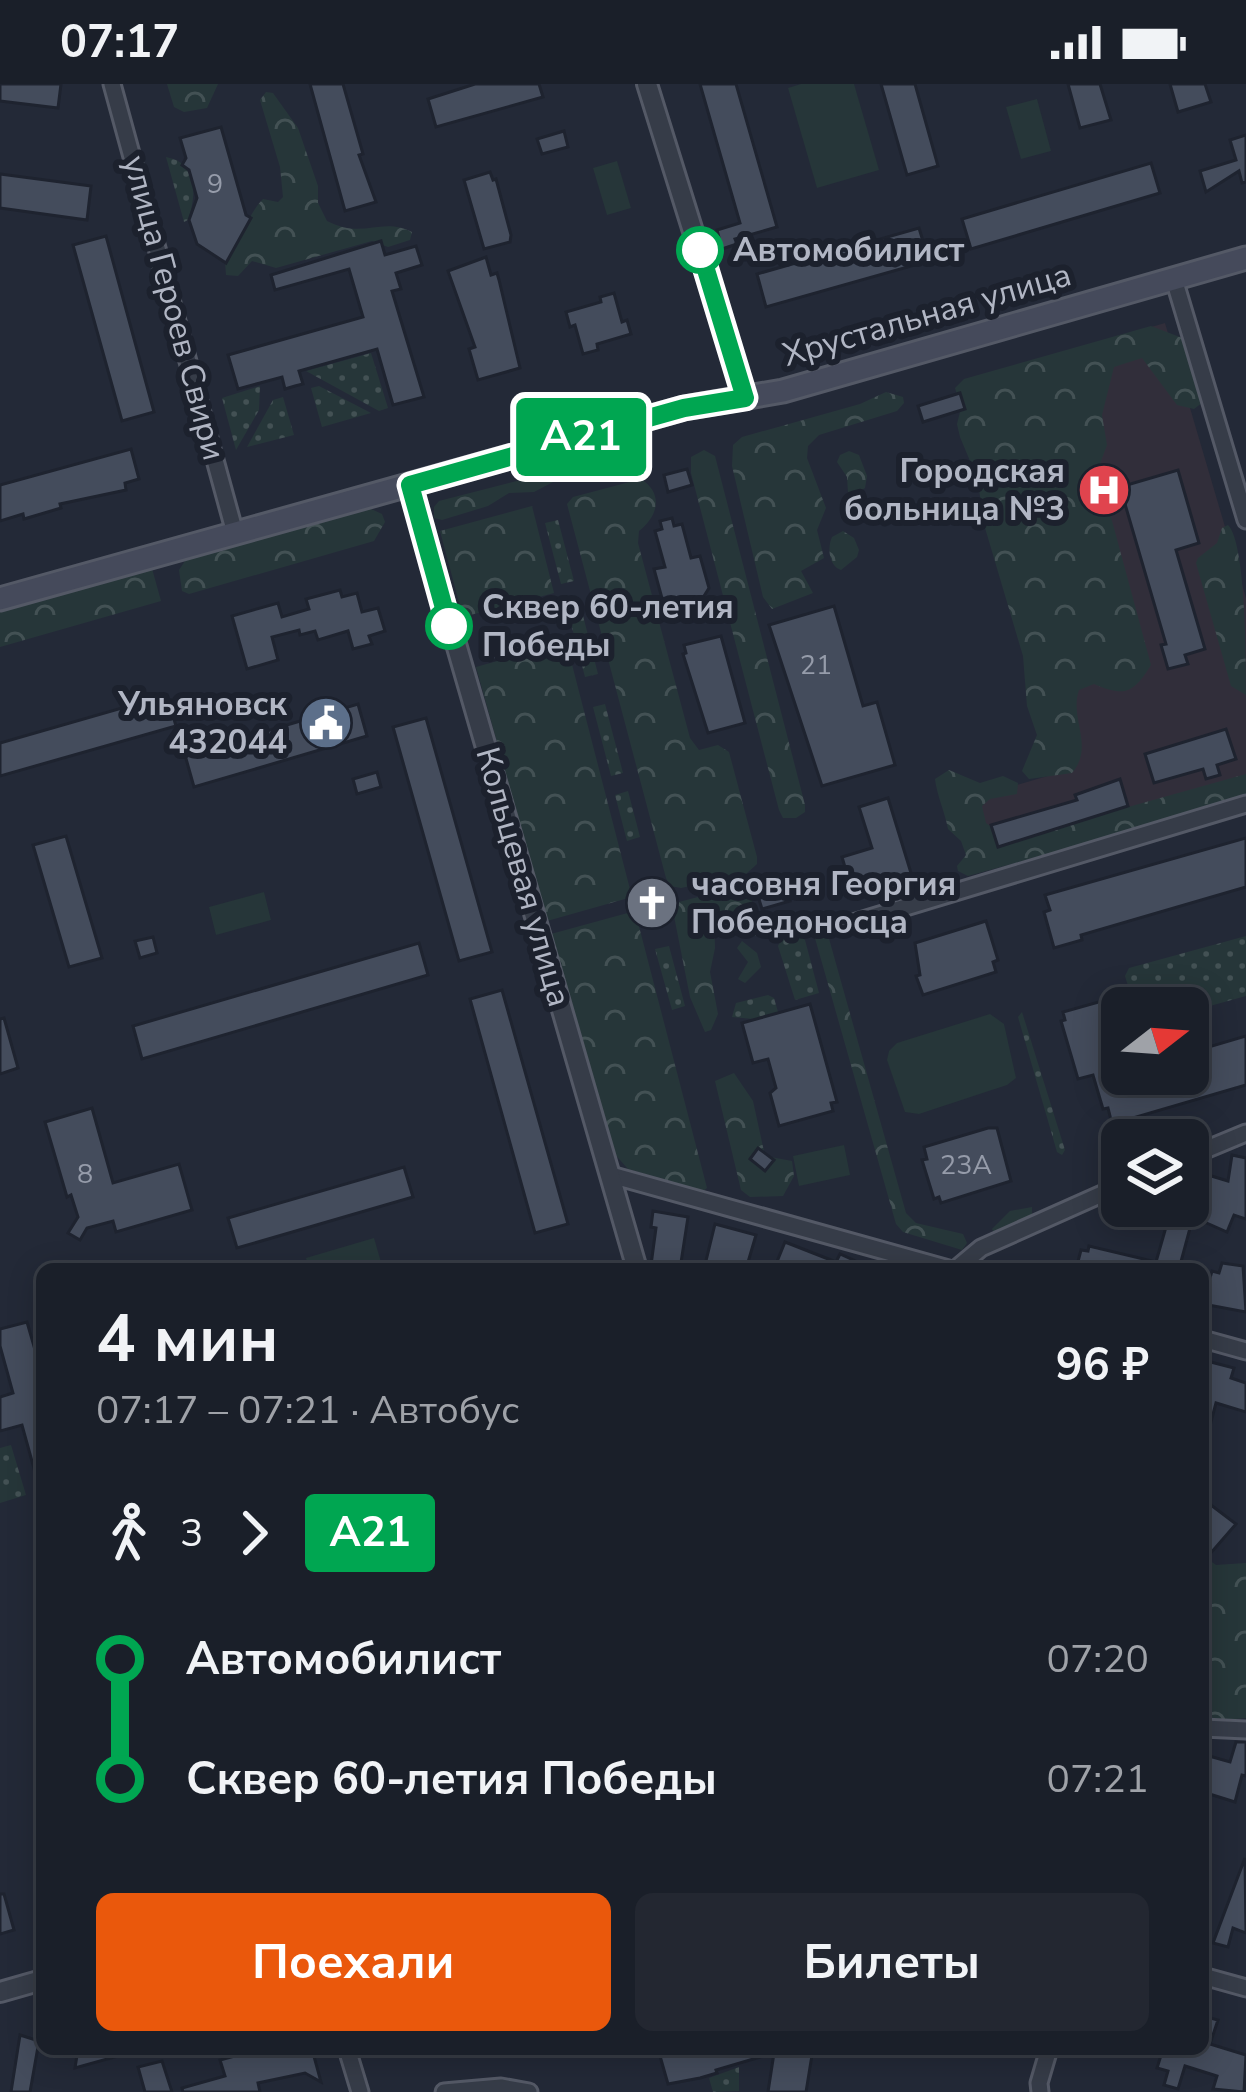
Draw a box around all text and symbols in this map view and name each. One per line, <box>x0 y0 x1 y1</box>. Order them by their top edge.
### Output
text: 07:17 <box>60 12 179 73</box>
street label: улица Героев Свири <box>112 151 236 465</box>
house number: 9 <box>207 166 223 203</box>
marker: Автомобилист <box>678 228 722 272</box>
place label: Автомобилист <box>733 228 965 273</box>
street label: Хрустальная улица <box>778 252 1076 378</box>
line badge: А21 <box>512 398 650 476</box>
text: А21 <box>540 408 622 465</box>
place label: Городская больница №3 <box>844 449 1065 532</box>
hospital icon: Городская больница №3 <box>1076 462 1132 518</box>
place label: Сквер 60-летия Победы <box>482 585 734 668</box>
marker: Сквер 60-летия Победы <box>427 604 471 648</box>
house number: 21 <box>800 647 832 684</box>
place label: Ульяновск 432044 <box>117 682 288 765</box>
public building icon: Ульяновск 432044 <box>298 695 354 751</box>
street label: Кольцевая улица <box>464 742 582 1012</box>
place label: часовня Георгия Победоносца <box>691 862 956 945</box>
church icon: часовня Георгия Победоносца <box>624 875 680 931</box>
north arrow <box>1101 987 1209 1095</box>
map controls <box>1101 987 1209 1227</box>
button: layers <box>1101 1119 1209 1227</box>
house number: 23А <box>940 1147 992 1184</box>
house number: 8 <box>77 1156 93 1193</box>
text: 4 мин <box>96 1294 279 1384</box>
text: 96 ₽ <box>1056 1335 1149 1396</box>
text: 07:17 – 07:21 · Автобус <box>96 1384 519 1437</box>
icon: walk <box>96 1500 162 1566</box>
icon: forward <box>221 1500 287 1566</box>
text: А21 <box>329 1504 411 1561</box>
text: 3 <box>180 1507 203 1560</box>
text: Автомобилист <box>186 1629 501 1690</box>
text: 07:20 <box>1047 1633 1149 1686</box>
text: Сквер 60-летия Победы <box>186 1749 717 1810</box>
text: 07:21 <box>1047 1753 1149 1806</box>
button: Поехали <box>96 1893 611 2031</box>
button: Билеты <box>635 1893 1149 2031</box>

